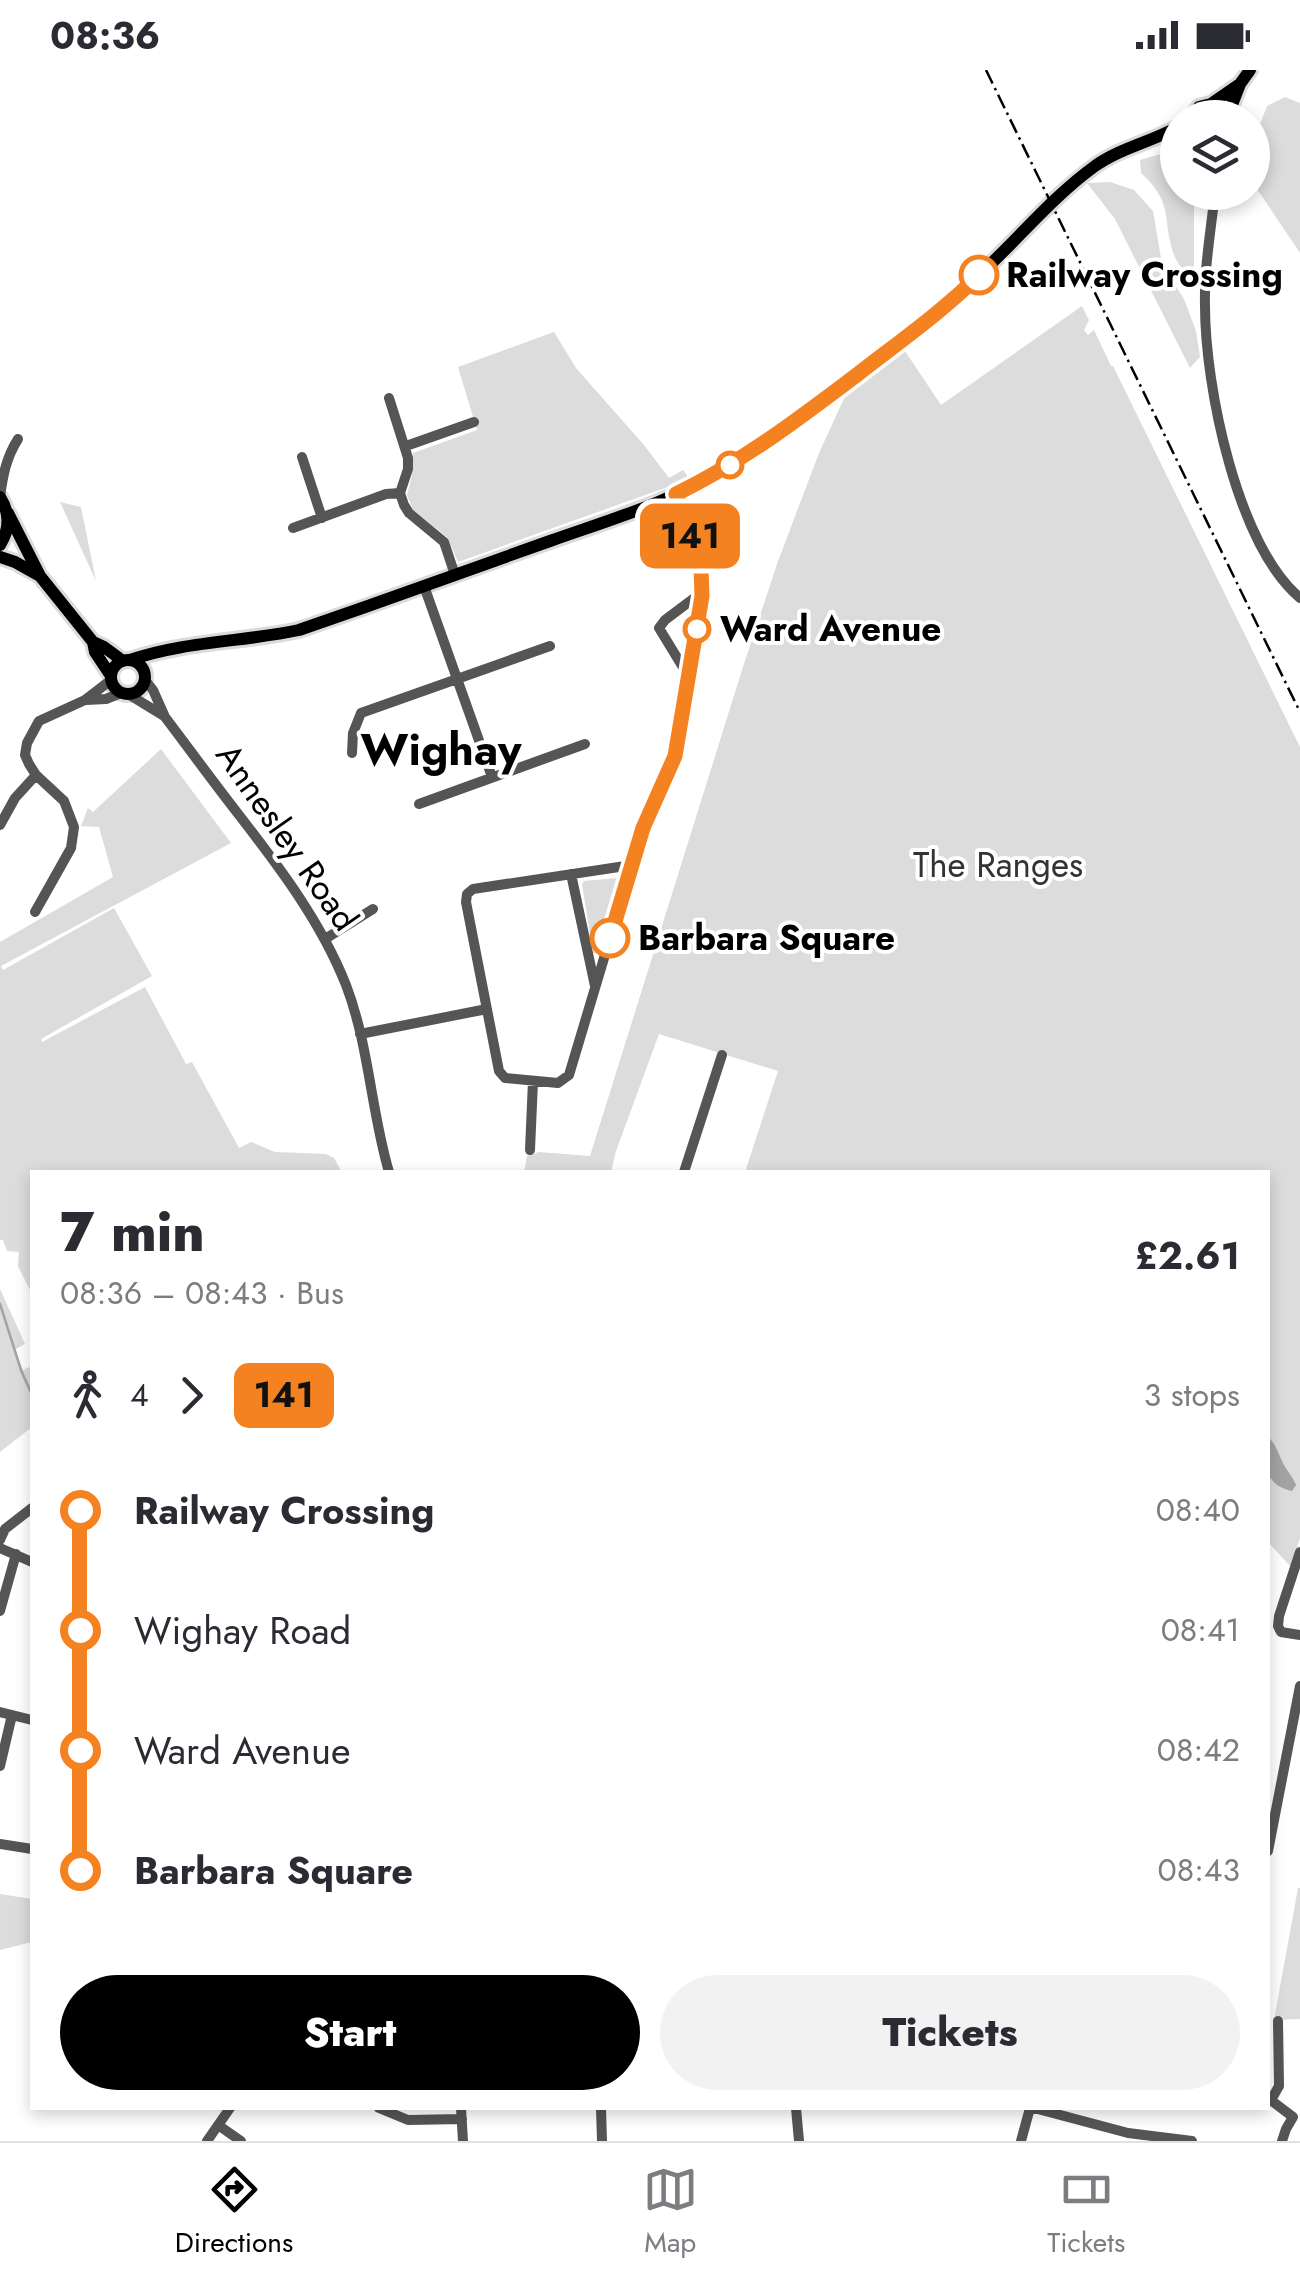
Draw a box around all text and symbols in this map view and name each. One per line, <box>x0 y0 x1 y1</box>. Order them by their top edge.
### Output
text: 08:36 <box>50 8 160 63</box>
map controls <box>1160 100 1270 210</box>
button: layers <box>1160 100 1270 210</box>
place label: Railway Crossing <box>1006 250 1283 300</box>
marker: Railway Crossing <box>960 256 998 294</box>
unlabelled marker <box>717 452 743 478</box>
line badge: 141 <box>632 504 748 568</box>
text: 141 <box>660 511 720 561</box>
place label: Ward Avenue <box>720 604 941 654</box>
marker: Ward Avenue <box>684 616 710 642</box>
district label: Wighay <box>361 717 522 782</box>
street label: Annesley Road <box>204 733 370 941</box>
park label: The Ranges <box>913 840 1083 890</box>
place label: Barbara Square <box>638 913 895 963</box>
marker: Barbara Square <box>591 919 629 957</box>
text: 7 min <box>60 1192 205 1272</box>
text: £2.61 <box>1135 1228 1240 1283</box>
text: 08:36 – 08:43 · Bus <box>60 1270 344 1316</box>
icon: walk <box>60 1368 115 1423</box>
icon: forward <box>164 1368 219 1423</box>
text: 141 <box>254 1370 314 1420</box>
text: 4 <box>130 1372 149 1418</box>
text: 3 stops <box>1144 1372 1240 1418</box>
text: Railway Crossing <box>134 1483 435 1538</box>
text: 08:40 <box>1156 1487 1240 1533</box>
text: Wighay Road <box>134 1603 351 1658</box>
text: 08:41 <box>1161 1607 1240 1653</box>
text: Ward Avenue <box>134 1723 351 1778</box>
text: 08:42 <box>1157 1727 1240 1773</box>
text: Barbara Square <box>134 1843 413 1898</box>
text: 08:43 <box>1158 1847 1240 1893</box>
button: Start <box>60 1975 640 2090</box>
button: Tickets <box>660 1975 1240 2090</box>
tab: Directions <box>175 2162 293 2263</box>
tab: Map <box>643 2162 698 2263</box>
tab: Tickets <box>1047 2162 1125 2263</box>

